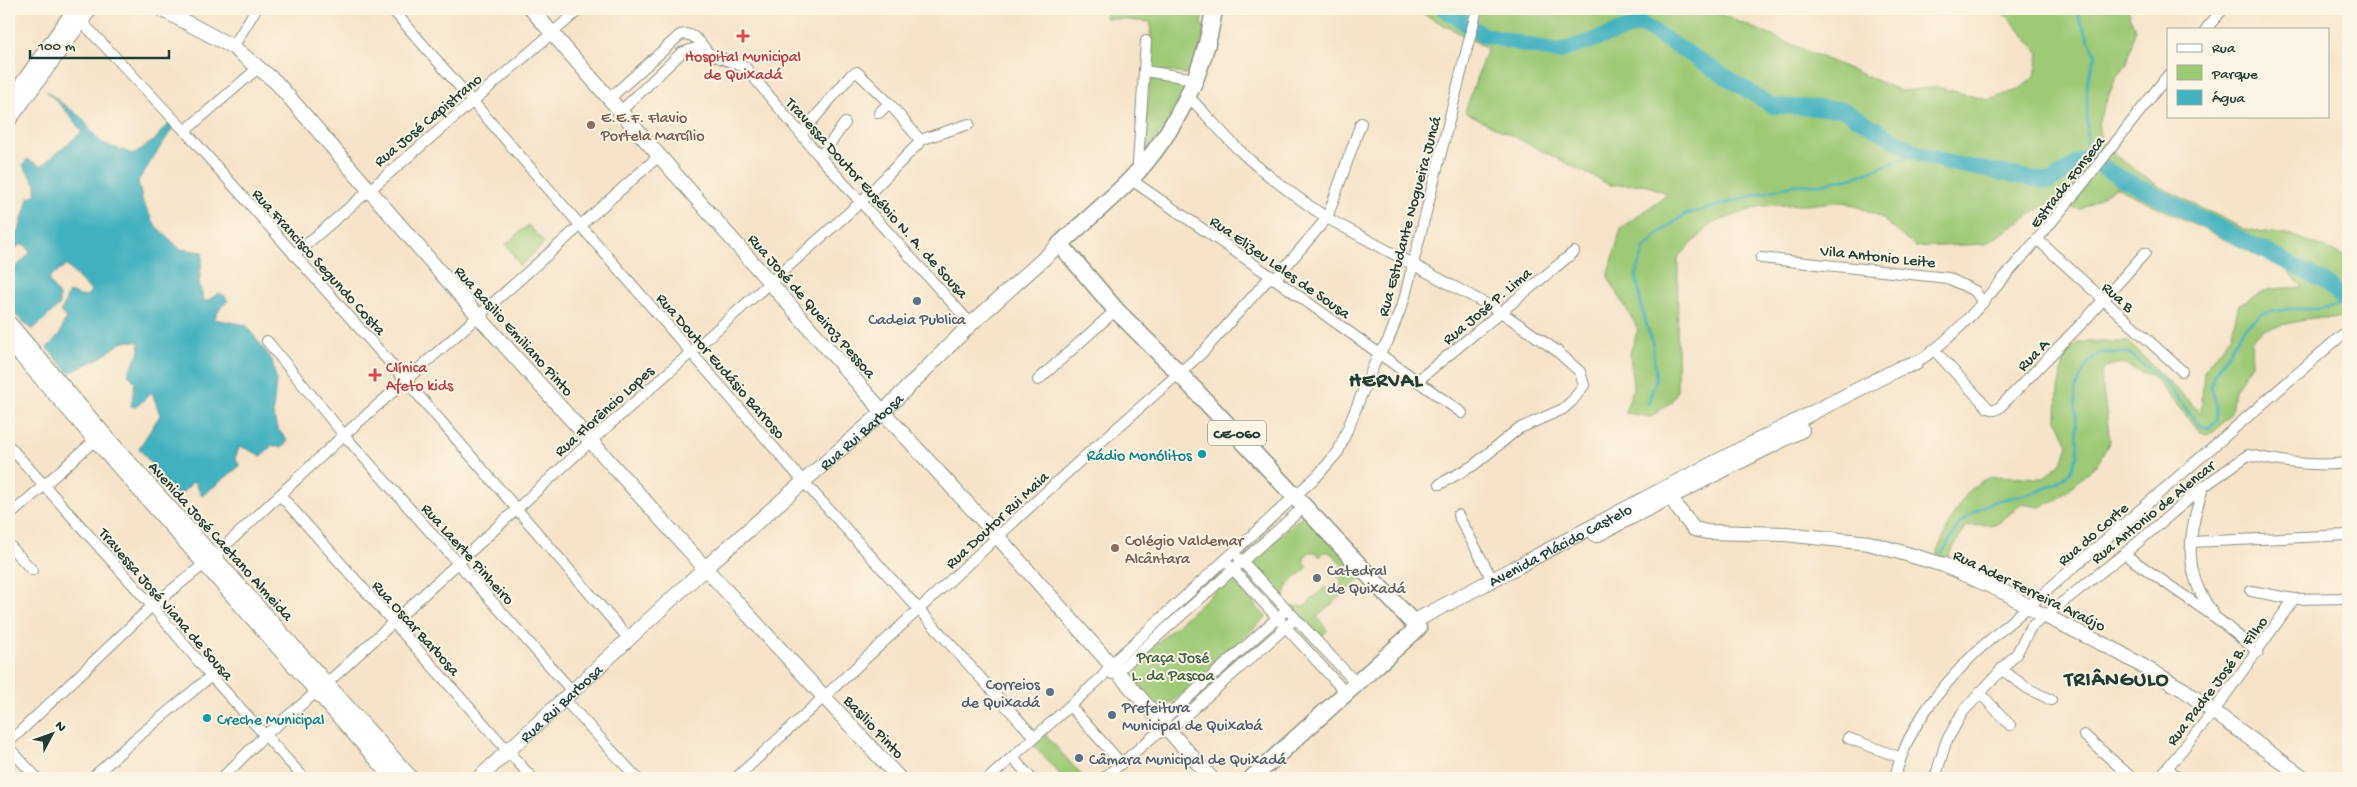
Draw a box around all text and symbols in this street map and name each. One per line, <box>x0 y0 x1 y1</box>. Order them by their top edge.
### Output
scale bar <box>30 28 169 60</box>
legend <box>2167 28 2330 118</box>
marker: Hospital Municipal de Quixadá <box>736 29 750 43</box>
text: 100 m <box>37 38 76 56</box>
text: Rua <box>2212 40 2236 58</box>
place label: Hospital Municipal de Quixadá <box>685 49 801 86</box>
text: Parque <box>2211 66 2258 84</box>
street label: Rua José Capistrano <box>371 71 487 172</box>
text: Água <box>2212 90 2245 108</box>
street label: Travessa Doutor Eusébio N. A. de Sousa <box>779 94 971 304</box>
place label: E.E.F. Flavio Portela Marcílio <box>600 110 705 147</box>
street label: Rua Estudante Nogueira Juncá <box>1376 114 1448 319</box>
marker: E.E.F. Flavio Portela Marcílio <box>585 119 597 131</box>
street label: Estrada Fonseca <box>2027 132 2111 233</box>
street label: Rua Francisco Segundo Costa <box>246 186 389 341</box>
street label: Rua Elizeu Leles de Sousa <box>1205 213 1354 325</box>
street label: Rua José de Queiroz Pessoa <box>742 231 879 384</box>
street label: Vila Antonio Leite <box>1818 243 1937 274</box>
street label: Rua Basilio Emiliano Pinto <box>449 263 576 402</box>
street label: Rua José P. Lima <box>1440 264 1538 350</box>
street label: Rua B <box>2097 279 2137 318</box>
street label: Rua Doutor Eudásio Barroso <box>651 290 788 444</box>
marker: Cadeia Publica <box>911 295 923 307</box>
place label: Cadeia Publica <box>868 312 967 331</box>
street label: Rua A <box>2014 335 2056 377</box>
place label: Clínica Afeto kids <box>386 360 454 397</box>
street label: Rua Florêncio Lopes <box>552 362 660 462</box>
marker: Clínica Afeto kids <box>368 368 382 382</box>
district label: HERVAL <box>1349 370 1423 395</box>
street label: Rua Rui Barbosa <box>817 390 910 476</box>
road number: CE-060 <box>1208 420 1266 446</box>
place label: Rádio Monólitos <box>1087 448 1193 467</box>
marker: Rádio Monólitos <box>1196 448 1208 460</box>
street label: Rua Antonio de Alencar <box>2088 457 2221 570</box>
street label: Avenida José Caetano Almeida <box>143 459 297 627</box>
street label: Rua Doutor Rui Maia <box>943 468 1055 574</box>
street label: Rua do Corte <box>2055 499 2134 572</box>
street label: Rua Laerte Pinheiro <box>416 501 517 610</box>
street label: Avenida Plácido Castelo <box>1486 501 1636 593</box>
street label: Travessa José Viana de Sousa <box>92 524 237 686</box>
place label: Colégio Valdemar Alcântara <box>1125 533 1245 570</box>
marker: Colégio Valdemar Alcântara <box>1109 542 1121 554</box>
street label: Rua Ader Ferreira Araújo <box>1949 547 2108 637</box>
place label: Catedral de Quixadá <box>1327 563 1407 600</box>
marker: Catedral de Quixadá <box>1311 572 1323 584</box>
street label: Rua Oscar Barbosa <box>366 578 463 682</box>
street label: Rua Padre José B. Filho <box>2164 614 2274 751</box>
park label: Praça José L. da Pascoa <box>1132 650 1216 687</box>
street label: Rua Rui Barbosa <box>517 661 609 748</box>
district label: TRIÂNGULO <box>2063 668 2169 694</box>
place label: Correios de Quixadá <box>961 677 1041 714</box>
marker: Correios de Quixadá <box>1044 686 1056 698</box>
street label: Basilio Pinto <box>837 692 907 764</box>
place label: Prefeitura Municipal de Quixabá <box>1121 700 1264 737</box>
marker: Prefeitura Municipal de Quixabá <box>1106 709 1118 721</box>
north arrow <box>28 710 78 760</box>
marker: Creche Municipal <box>201 712 213 724</box>
place label: Creche Municipal <box>217 712 325 731</box>
text: N <box>51 718 69 736</box>
marker: Câmara Municipal de Quixadá <box>1073 752 1085 764</box>
place label: Câmara Municipal de Quixadá <box>1089 752 1288 771</box>

